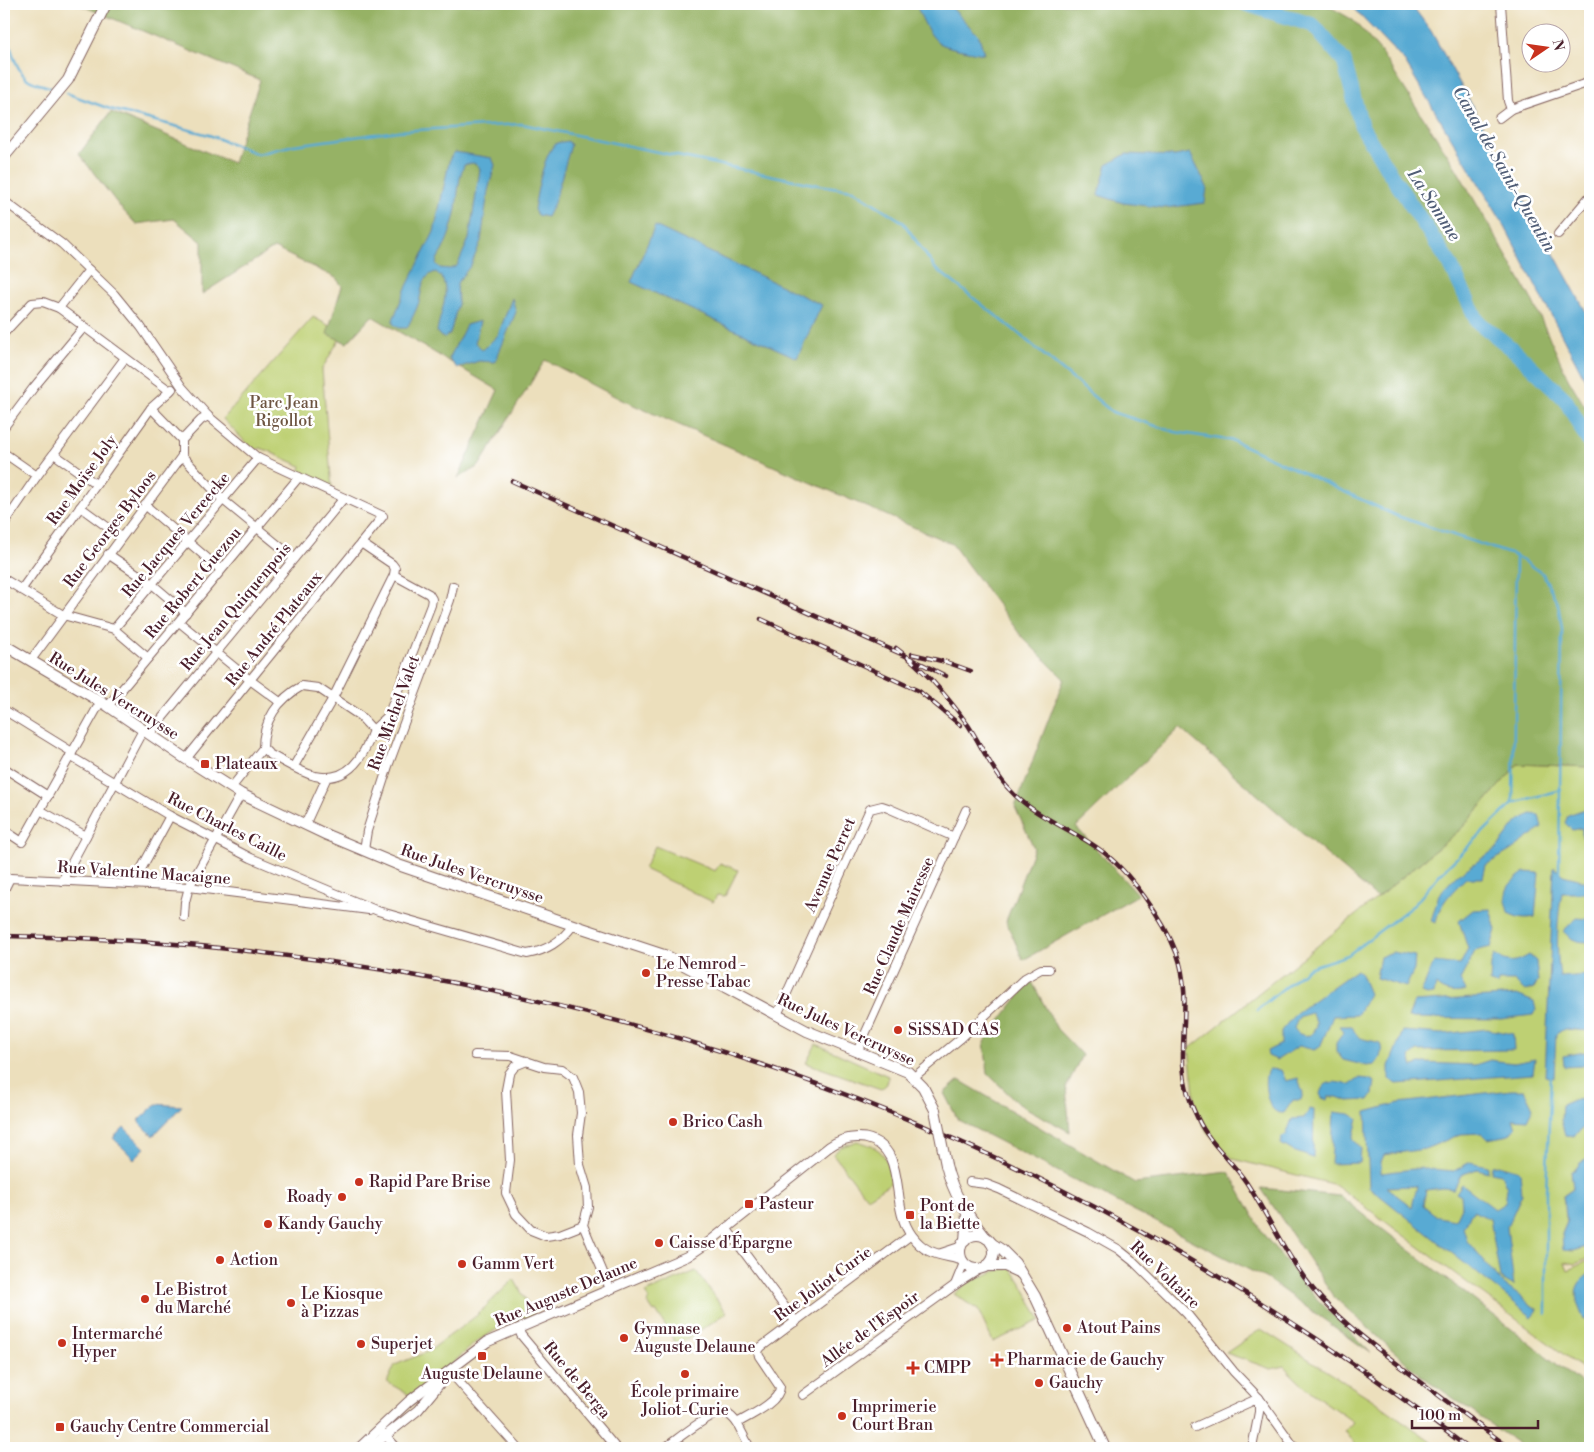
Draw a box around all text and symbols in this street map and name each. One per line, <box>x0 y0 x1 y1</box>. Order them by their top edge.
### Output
north arrow <box>1522 22 1572 72</box>
text: N <box>1548 38 1568 53</box>
water label: Canal de Saint-Quentin <box>1447 82 1561 257</box>
water label: La Somme <box>1402 164 1466 246</box>
park label: Parc Jean Rigollot <box>250 393 319 431</box>
street label: Rue Moïse Joly <box>43 431 122 529</box>
street label: Rue Georges Byloos <box>59 466 161 592</box>
street label: Rue Jacques Vereecke <box>118 468 234 602</box>
street label: Rue Robert Guezou <box>140 523 246 643</box>
street label: Rue Jean Quiquenpois <box>176 539 296 675</box>
street label: Rue André Plateaux <box>222 567 327 690</box>
street label: Rue Jules Vercruysse <box>45 648 183 744</box>
street label: Rue Michel Valet <box>364 652 424 773</box>
place label: Plateaux <box>215 754 279 774</box>
marker: Plateaux <box>199 758 211 770</box>
street label: Rue Charles Caille <box>164 788 290 866</box>
street label: Avenue Perret <box>800 814 860 916</box>
street label: Rue Jules Vercruysse <box>398 840 546 908</box>
street label: Rue Claude Mairesse <box>859 854 939 998</box>
street label: Rue Valentine Macaigne <box>57 857 231 889</box>
place label: Le Nemrod - Presse Tabac <box>656 954 751 992</box>
marker: Le Nemrod - Presse Tabac <box>640 967 652 979</box>
street label: Rue Jules Vercruysse <box>774 989 918 1071</box>
place label: SiSSAD CAS <box>908 1020 999 1040</box>
marker: SiSSAD CAS <box>892 1024 904 1036</box>
place label: Brico Cash <box>682 1112 763 1132</box>
marker: Brico Cash <box>667 1116 679 1128</box>
place label: Rapid Pare Brise <box>369 1172 491 1192</box>
marker: Rapid Pare Brise <box>353 1176 365 1188</box>
place label: Roady <box>287 1187 332 1207</box>
marker: Roady <box>336 1191 348 1203</box>
place label: Pasteur <box>759 1194 814 1214</box>
place label: Pont de la Biette <box>920 1196 980 1234</box>
marker: Pasteur <box>743 1198 755 1210</box>
marker: Pont de la Biette <box>904 1209 916 1221</box>
place label: Kandy Gauchy <box>278 1214 383 1234</box>
marker: Kandy Gauchy <box>262 1218 274 1230</box>
place label: Caisse d'Épargne <box>669 1231 793 1253</box>
marker: Caisse d'Épargne <box>653 1237 665 1249</box>
street label: Rue Voltaire <box>1126 1237 1204 1313</box>
street label: Rue Joliot Curie <box>770 1242 876 1326</box>
place label: Action <box>229 1250 279 1270</box>
street label: Rue Auguste Delaune <box>492 1253 640 1331</box>
marker: Action <box>214 1254 226 1266</box>
place label: Gamm Vert <box>472 1254 555 1274</box>
marker: Gamm Vert <box>456 1258 468 1270</box>
place label: Le Bistrot du Marché <box>155 1280 231 1318</box>
place label: Le Kiosque à Pizzas <box>301 1284 383 1322</box>
street label: Allée de l'Espoir <box>816 1286 923 1372</box>
marker: Le Bistrot du Marché <box>139 1293 151 1305</box>
marker: Le Kiosque à Pizzas <box>285 1297 297 1309</box>
place label: Atout Pains <box>1076 1318 1161 1338</box>
place label: Gymnase Auguste Delaune <box>633 1319 756 1357</box>
marker: Atout Pains <box>1061 1322 1073 1334</box>
place label: Intermarché Hyper <box>72 1324 163 1362</box>
marker: Gymnase Auguste Delaune <box>618 1332 630 1344</box>
place label: Superjet <box>371 1334 433 1354</box>
marker: Intermarché Hyper <box>56 1337 68 1349</box>
street label: Rue de Berga <box>539 1337 616 1423</box>
marker: Superjet <box>355 1338 367 1350</box>
marker: Auguste Delaune <box>476 1350 488 1362</box>
place label: Pharmacie de Gauchy <box>1007 1350 1164 1370</box>
marker: Pharmacie de Gauchy <box>991 1354 1003 1366</box>
place label: CMPP <box>924 1358 971 1378</box>
marker: CMPP <box>906 1361 920 1375</box>
place label: Auguste Delaune <box>420 1364 543 1384</box>
marker: École primaire Joliot-Curie <box>679 1368 691 1380</box>
place label: Gauchy <box>1049 1373 1103 1393</box>
marker: Gauchy <box>1033 1377 1045 1389</box>
place label: École primaire Joliot-Curie <box>631 1380 739 1420</box>
place label: Imprimerie Court Bran <box>852 1397 936 1435</box>
scale bar <box>1412 1397 1538 1429</box>
text: 100 m <box>1419 1406 1461 1425</box>
marker: Imprimerie Court Bran <box>836 1410 848 1422</box>
place label: Gauchy Centre Commercial <box>70 1417 269 1437</box>
marker: Gauchy Centre Commercial <box>54 1421 66 1433</box>

